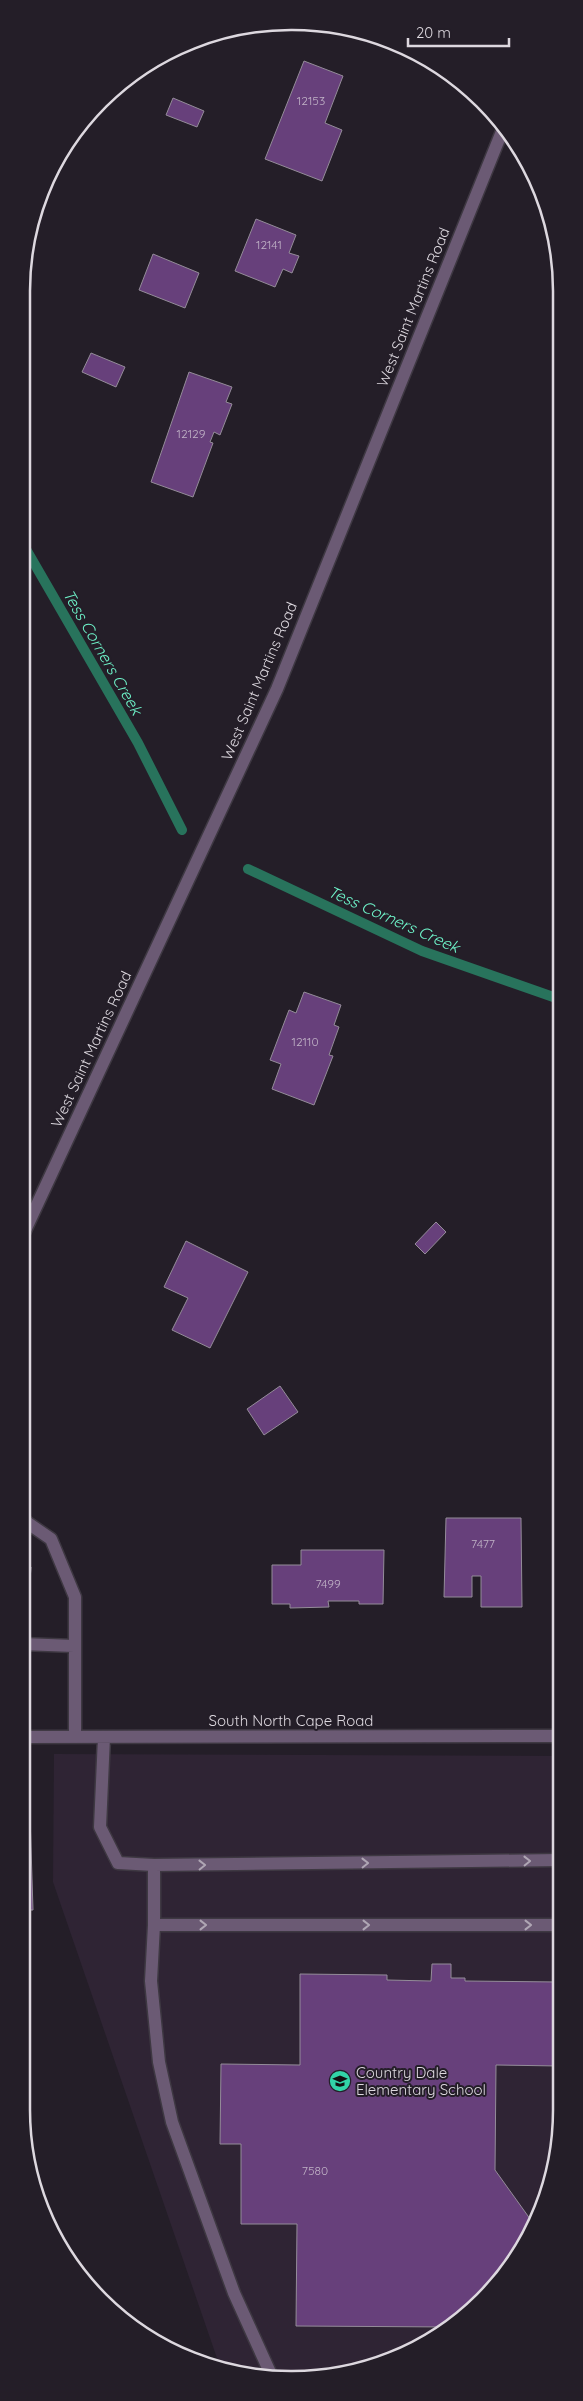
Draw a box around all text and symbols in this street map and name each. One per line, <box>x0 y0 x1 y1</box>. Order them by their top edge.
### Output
scale bar <box>408 15 509 47</box>
text: 20 m <box>416 23 451 42</box>
house number: 12153 <box>297 93 325 108</box>
street label: West Saint Martins Road <box>372 225 454 389</box>
house number: 12141 <box>256 237 282 252</box>
house number: 12129 <box>177 426 206 441</box>
water label: Tess Corners Creek <box>59 586 148 720</box>
street label: West Saint Martins Road <box>217 599 301 763</box>
water label: Tess Corners Creek <box>325 881 464 958</box>
street label: West Saint Martins Road <box>46 968 136 1130</box>
house number: 12110 <box>291 1034 319 1049</box>
house number: 7477 <box>471 1536 495 1551</box>
house number: 7499 <box>315 1576 341 1591</box>
street label: South North Cape Road <box>209 1711 373 1730</box>
one-way arrow <box>524 1856 532 1866</box>
one-way arrow <box>362 1858 369 1868</box>
one-way arrow <box>199 1860 207 1870</box>
one-way arrow <box>200 1920 207 1930</box>
one-way arrow <box>362 1920 370 1930</box>
one-way arrow <box>524 1920 532 1930</box>
place label: Country Dale Elementary School <box>356 2063 486 2099</box>
school or university icon: Country Dale Elementary School <box>328 2069 352 2093</box>
house number: 7580 <box>302 2163 328 2178</box>

